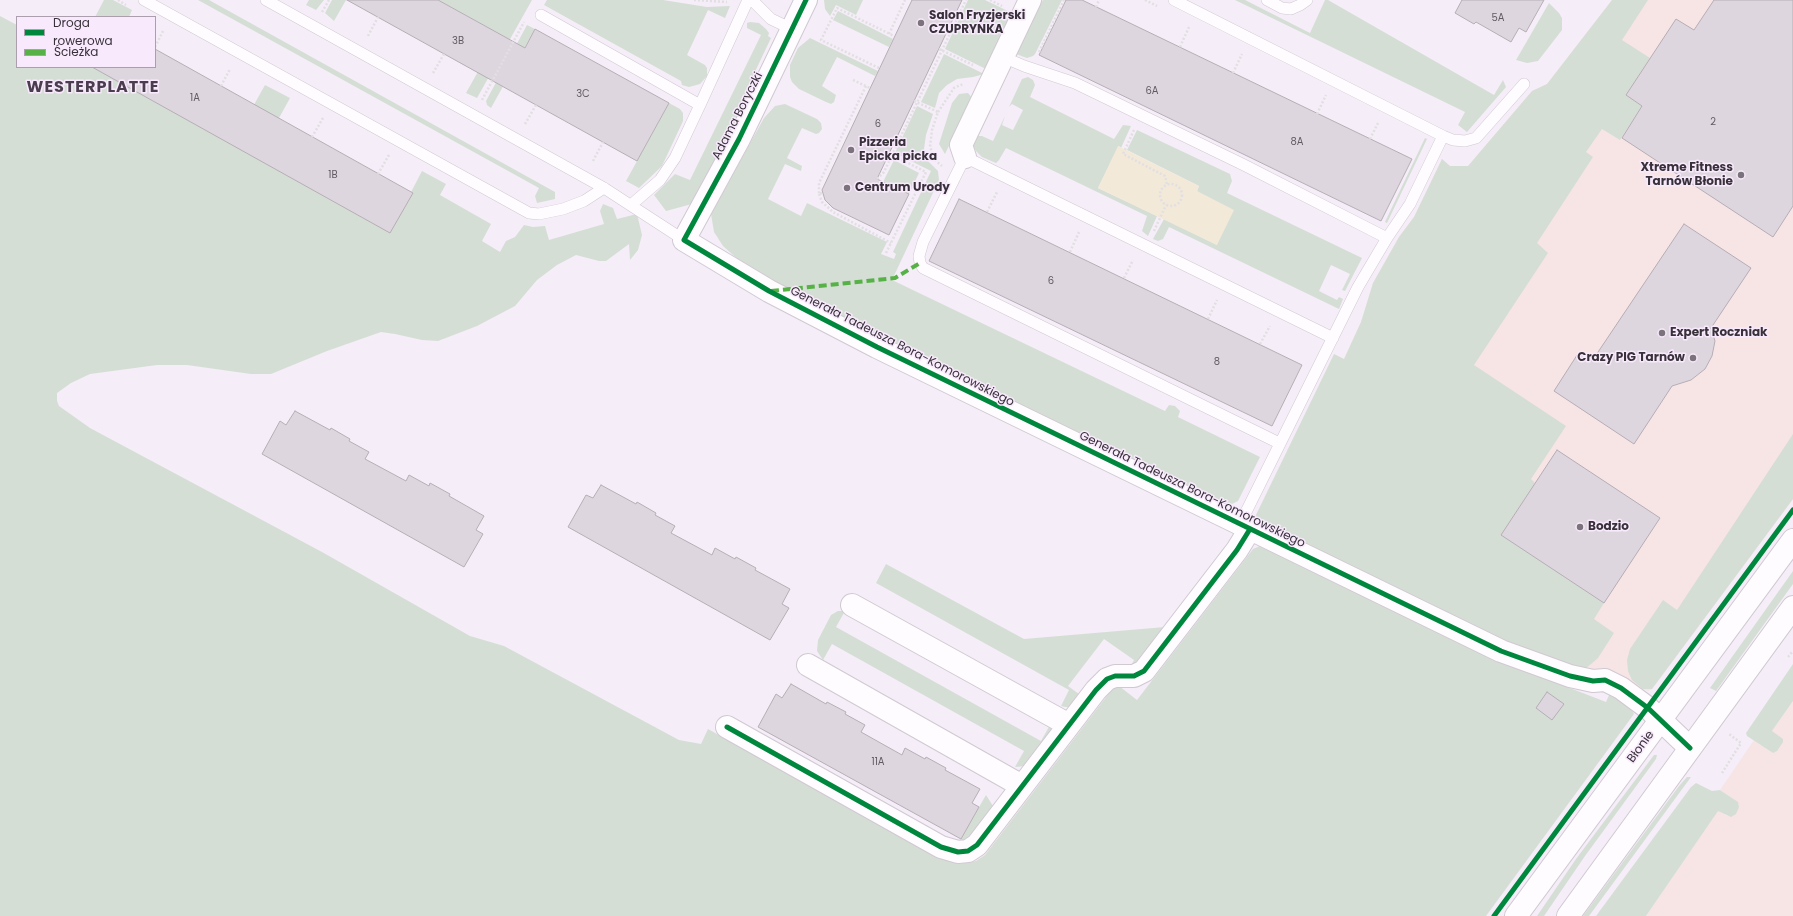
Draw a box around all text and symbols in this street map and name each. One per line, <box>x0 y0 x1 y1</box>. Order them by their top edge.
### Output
place label: Salon Fryzjerski CZUPRYNKA <box>929 9 1025 37</box>
house number: 5A <box>1491 12 1505 24</box>
text: Droga rowerowa <box>53 14 113 49</box>
legend <box>16 16 156 68</box>
marker: Salon Fryzjerski CZUPRYNKA <box>916 18 926 28</box>
house number: 3B <box>452 35 464 47</box>
text: Ścieżka <box>54 43 98 60</box>
street label: Adama Boryczki <box>710 70 766 162</box>
district label: WESTERPLATTE <box>27 78 159 98</box>
house number: 6A <box>1145 85 1159 97</box>
house number: 3C <box>576 88 590 100</box>
house number: 1A <box>190 92 200 104</box>
house number: 2 <box>1710 116 1716 128</box>
house number: 6 <box>875 118 881 130</box>
place label: Pizzeria Epicka picka <box>859 136 937 164</box>
house number: 8A <box>1290 136 1304 148</box>
marker: Pizzeria Epicka picka <box>846 145 856 155</box>
place label: Xtreme Fitness Tarnów Błonie <box>1641 161 1733 189</box>
house number: 1B <box>328 169 338 181</box>
marker: Xtreme Fitness Tarnów Błonie <box>1736 170 1746 180</box>
place label: Centrum Urody <box>855 181 950 195</box>
marker: Centrum Urody <box>842 183 852 193</box>
house number: 6 <box>1048 275 1054 287</box>
street label: Generała Tadeusza Bora-Komorowskiego <box>788 284 1016 410</box>
place label: Expert Roczniak <box>1670 326 1768 340</box>
marker: Expert Roczniak <box>1657 328 1667 338</box>
place label: Crazy PIG Tarnów <box>1577 351 1685 365</box>
marker: Crazy PIG Tarnów <box>1688 353 1698 363</box>
house number: 8 <box>1214 356 1220 368</box>
street label: Generała Tadeusza Bora-Komorowskiego <box>1077 429 1307 551</box>
place label: Bodzio <box>1588 520 1629 534</box>
marker: Bodzio <box>1575 522 1585 532</box>
street label: Błonie <box>1625 728 1657 766</box>
house number: 11A <box>871 756 885 768</box>

